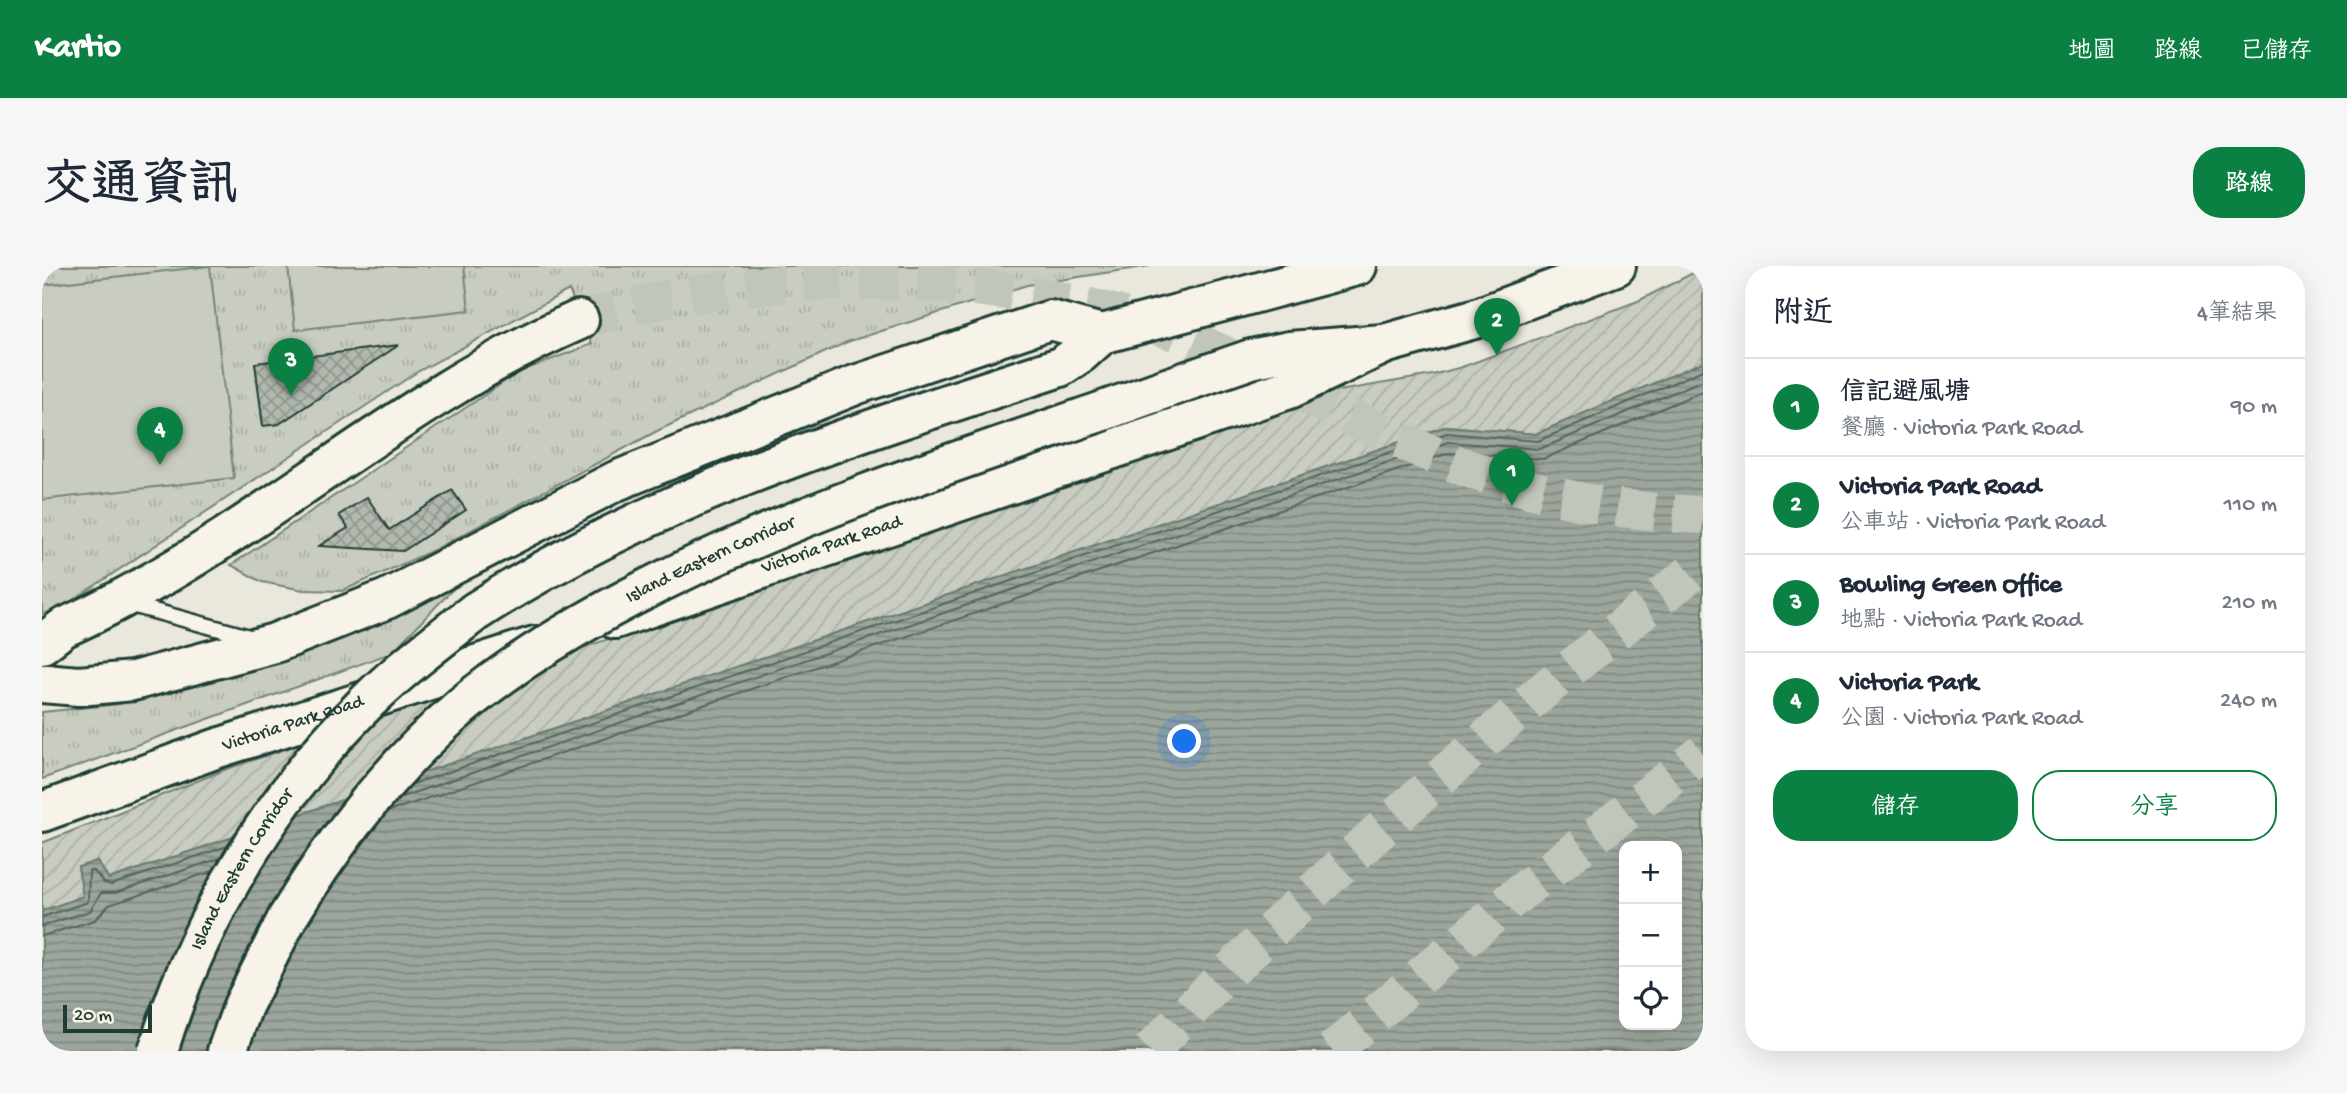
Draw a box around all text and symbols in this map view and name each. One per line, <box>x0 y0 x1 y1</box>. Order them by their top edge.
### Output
text: Kartio <box>35 30 121 68</box>
text: 地圖 <box>2068 38 2116 67</box>
text: 路線 <box>2154 38 2202 67</box>
text: 已儲存 <box>2240 38 2312 67</box>
button: 路線 <box>2193 147 2305 218</box>
text: 交通資訊 <box>42 160 238 218</box>
pin: 2 <box>1474 298 1520 356</box>
text: 附近 <box>1773 298 1833 333</box>
text: 4筆結果 <box>2197 301 2277 328</box>
pin: 3 <box>268 338 314 396</box>
text: 信記避風塘 <box>1840 379 1970 410</box>
text: 1 <box>1791 394 1801 421</box>
text: 90 m <box>2231 394 2277 421</box>
pin: 4 <box>137 407 183 465</box>
text: 餐廳 · Victoria Park Road <box>1840 416 2082 443</box>
pin: 1 <box>1489 448 1535 506</box>
text: Victoria Park Road <box>1840 473 2041 504</box>
text: 2 <box>1790 492 1802 519</box>
text: 110 m <box>2224 492 2277 519</box>
street label: Island Eastern Corridor <box>622 510 801 609</box>
street label: Victoria Park Road <box>757 510 907 580</box>
text: 公車站 · Victoria Park Road <box>1840 510 2105 537</box>
text: Bowling Green Office <box>1840 571 2062 602</box>
text: 3 <box>1790 590 1802 617</box>
text: 210 m <box>2222 590 2277 617</box>
text: 地點 · Victoria Park Road <box>1840 608 2082 635</box>
text: Victoria Park <box>1840 669 1978 700</box>
text: 4 <box>1791 688 1801 715</box>
text: 240 m <box>2220 688 2277 715</box>
street label: Victoria Park Road <box>218 690 368 758</box>
text: 公園 · Victoria Park Road <box>1840 706 2082 733</box>
your location <box>1167 724 1201 758</box>
button: 儲存 <box>1773 770 2018 841</box>
button: 分享 <box>2032 770 2277 841</box>
street label: Island Eastern Corridor <box>186 782 300 954</box>
map controls <box>1619 841 1682 1030</box>
button: + <box>1619 841 1682 904</box>
button: − <box>1619 904 1682 967</box>
button: locate <box>1619 967 1682 1030</box>
scale bar <box>63 1002 152 1034</box>
text: 20 m <box>74 1005 112 1028</box>

